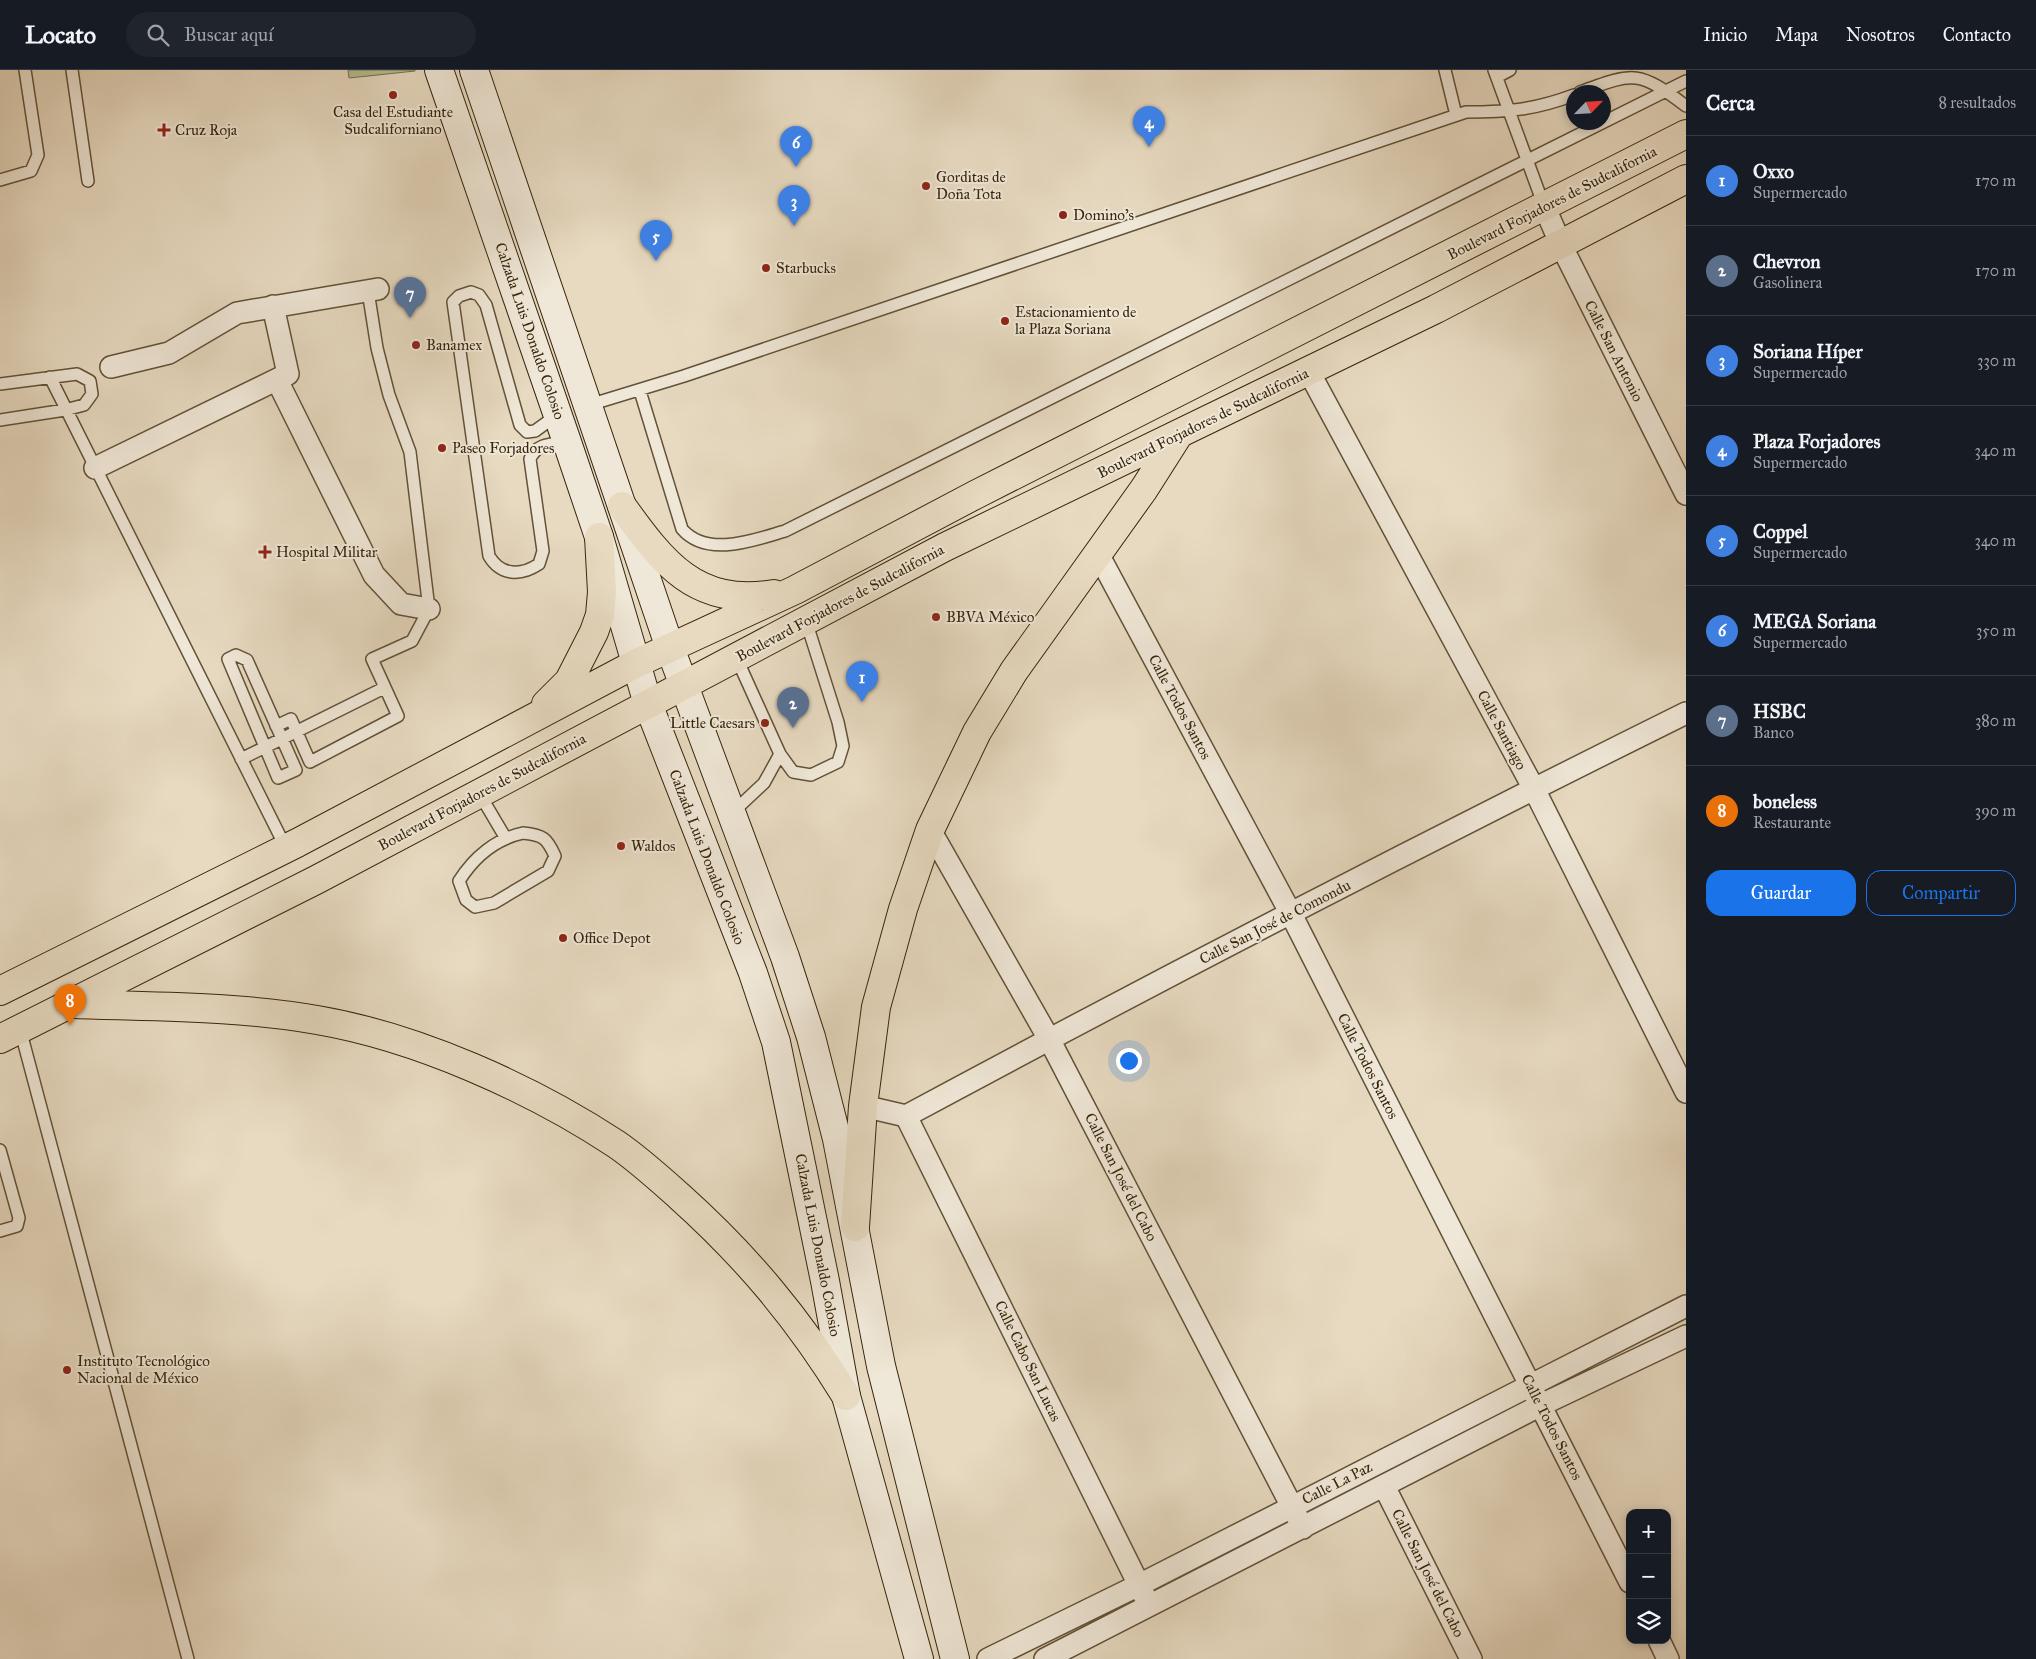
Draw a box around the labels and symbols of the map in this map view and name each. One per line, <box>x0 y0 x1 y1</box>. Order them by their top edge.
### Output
north arrow <box>1566 85 1611 130</box>
marker: Casa del Estudiante Sudcaliforniano <box>387 89 399 101</box>
place label: Casa del Estudiante Sudcaliforniano <box>333 103 453 138</box>
pin: 4 <box>1133 106 1165 147</box>
place label: Cruz Roja <box>175 121 238 139</box>
marker: Cruz Roja <box>157 123 171 137</box>
pin: 6 <box>780 126 812 167</box>
street label: Boulevard Forjadores de Sudcalifornia <box>1444 142 1660 264</box>
place label: Gorditas de Doña Tota <box>936 168 1006 203</box>
marker: Gorditas de Doña Tota <box>920 180 932 192</box>
pin: 3 <box>778 185 810 226</box>
place label: Domino's <box>1073 206 1134 224</box>
marker: Domino's <box>1057 209 1069 221</box>
pin: 5 <box>640 220 672 261</box>
street label: Calzada Luis Donaldo Colosio <box>491 240 569 422</box>
place label: Starbucks <box>776 259 836 277</box>
marker: Starbucks <box>760 262 772 274</box>
pin: 7 <box>394 277 426 318</box>
street label: Calle San Antonio <box>1581 297 1647 405</box>
place label: Estacionamiento de la Plaza Soriana <box>1015 303 1136 338</box>
marker: Estacionamiento de la Plaza Soriana <box>999 315 1011 327</box>
place label: Banamex <box>426 336 482 354</box>
marker: Banamex <box>410 339 422 351</box>
street label: Boulevard Forjadores de Sudcalifornia <box>1094 364 1312 482</box>
place label: Paseo Forjadores <box>452 439 554 457</box>
marker: Paseo Forjadores <box>436 442 448 454</box>
street label: Boulevard Forjadores de Sudcalifornia <box>733 540 948 666</box>
place label: Hospital Militar <box>276 543 378 561</box>
marker: Hospital Militar <box>258 545 272 559</box>
place label: BBVA México <box>946 608 1035 626</box>
marker: BBVA México <box>930 611 942 623</box>
street label: Calle Todos Santos <box>1145 651 1215 763</box>
pin: 1 <box>846 661 878 702</box>
pin: 2 <box>777 687 809 728</box>
street label: Calle Santiago <box>1473 687 1531 773</box>
place label: Little Caesars <box>670 714 755 732</box>
marker: Little Caesars <box>759 717 771 729</box>
street label: Boulevard Forjadores de Sudcalifornia <box>375 729 590 855</box>
street label: Calzada Luis Donaldo Colosio <box>665 767 749 947</box>
place label: Waldos <box>631 837 676 855</box>
marker: Waldos <box>615 840 627 852</box>
street label: Calle San José de Comondu <box>1196 876 1354 969</box>
place label: Office Depot <box>573 929 651 947</box>
marker: Office Depot <box>557 932 569 944</box>
pin: 8 <box>54 984 86 1025</box>
street label: Calle Todos Santos <box>1334 1010 1402 1122</box>
your location <box>1116 1048 1142 1074</box>
street label: Calle San José del Cabo <box>1080 1110 1161 1245</box>
street label: Calzada Luis Donaldo Colosio <box>791 1152 845 1338</box>
street label: Calle Cabo San Lucas <box>991 1298 1065 1424</box>
place label: Instituto Tecnológico Nacional de México <box>77 1352 210 1387</box>
marker: Instituto Tecnológico Nacional de México <box>61 1364 73 1376</box>
street label: Calle Todos Santos <box>1518 1371 1586 1483</box>
street label: Calle La Paz <box>1299 1458 1375 1508</box>
street label: Calle San José del Cabo <box>1387 1506 1468 1641</box>

